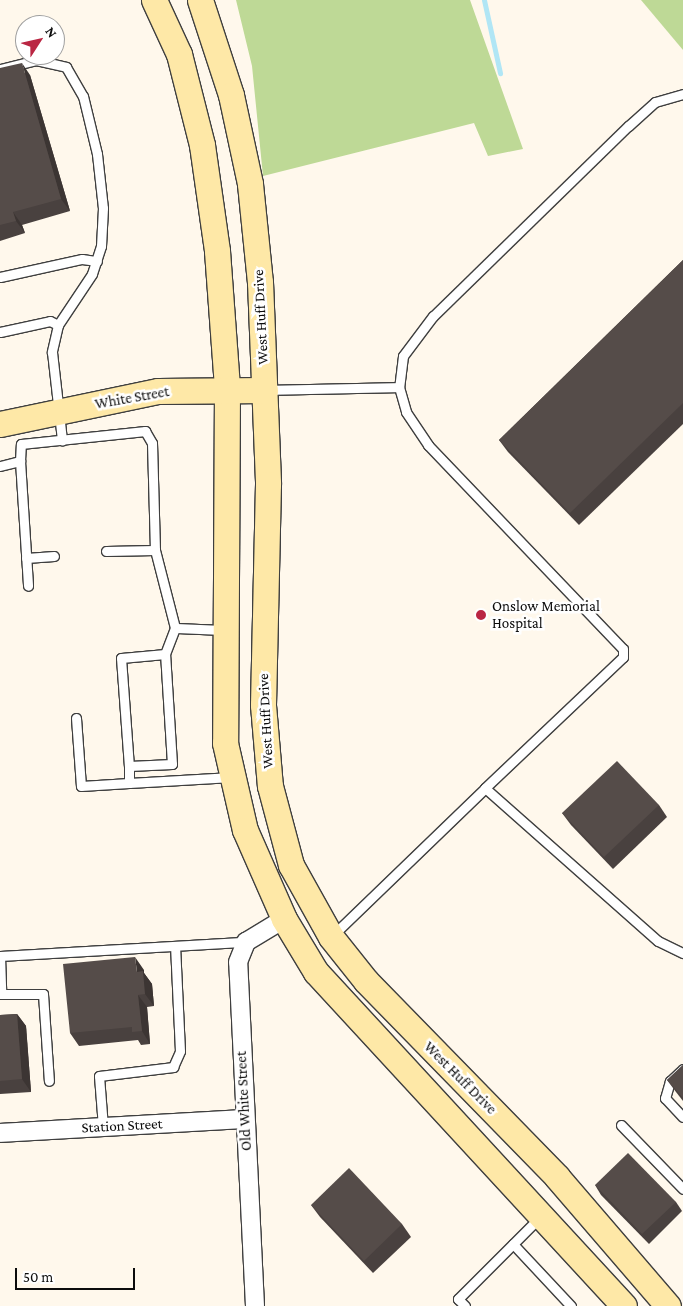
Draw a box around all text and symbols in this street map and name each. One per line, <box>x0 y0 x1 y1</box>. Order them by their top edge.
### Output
north arrow <box>15 15 65 65</box>
text: N <box>42 23 61 40</box>
street label: West Huff Drive <box>250 269 272 365</box>
street label: White Street <box>93 383 171 413</box>
place label: Onslow Memorial Hospital <box>492 597 600 632</box>
marker: Onslow Memorial Hospital <box>474 608 488 622</box>
street label: West Huff Drive <box>255 673 277 769</box>
street label: West Huff Drive <box>420 1038 500 1118</box>
street label: Old White Street <box>232 1051 256 1151</box>
street label: Station Street <box>81 1115 163 1137</box>
scale bar <box>18 1258 138 1290</box>
text: 50 m <box>23 1269 53 1285</box>

